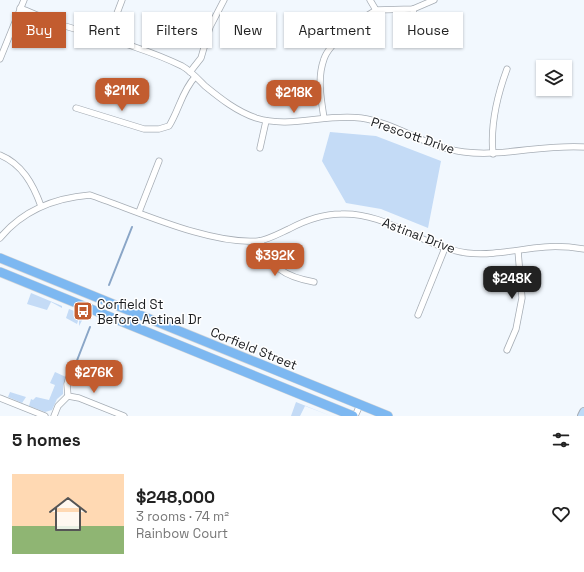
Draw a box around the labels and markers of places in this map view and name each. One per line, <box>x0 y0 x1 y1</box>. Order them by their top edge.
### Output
pin: $211K <box>94 78 150 112</box>
pin: $218K <box>266 80 322 114</box>
pin: $392K <box>247 243 303 277</box>
pin: $248K <box>484 266 540 300</box>
place label: Corfield St Before Astinal Dr <box>97 296 202 328</box>
bus stop icon: Corfield St Before Astinal Dr <box>72 300 94 322</box>
pin: $276K <box>66 360 122 394</box>

